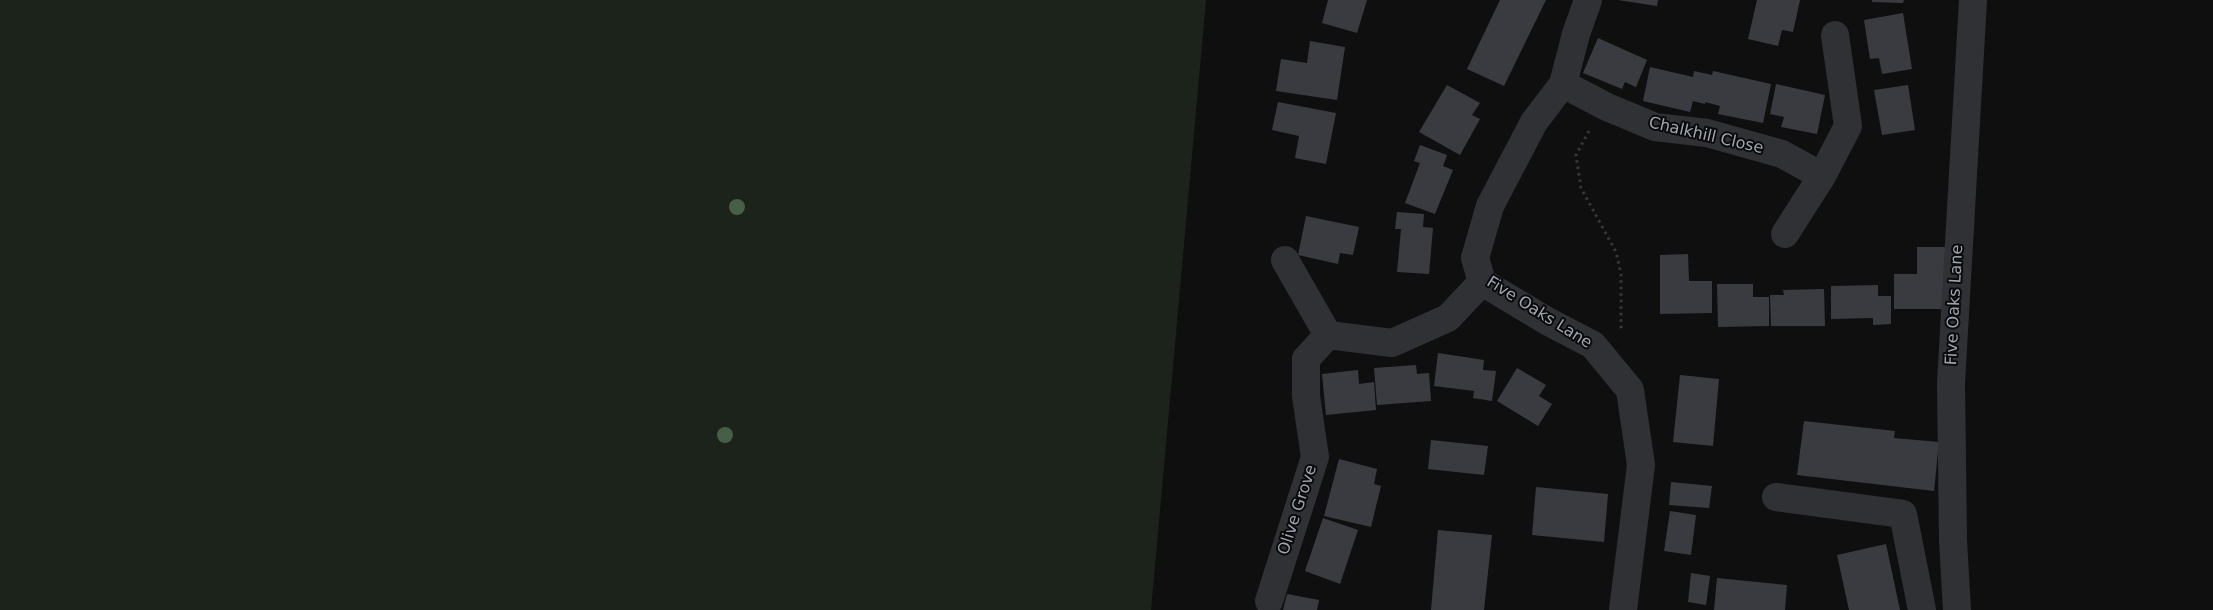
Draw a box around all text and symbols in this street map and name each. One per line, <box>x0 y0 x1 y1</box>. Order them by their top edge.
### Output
street label: Chalkhill Close <box>1647 113 1765 159</box>
street label: Five Oaks Lane <box>1942 244 1968 366</box>
street label: Five Oaks Lane <box>1483 273 1595 353</box>
street label: Olive Grove <box>1274 463 1322 557</box>

